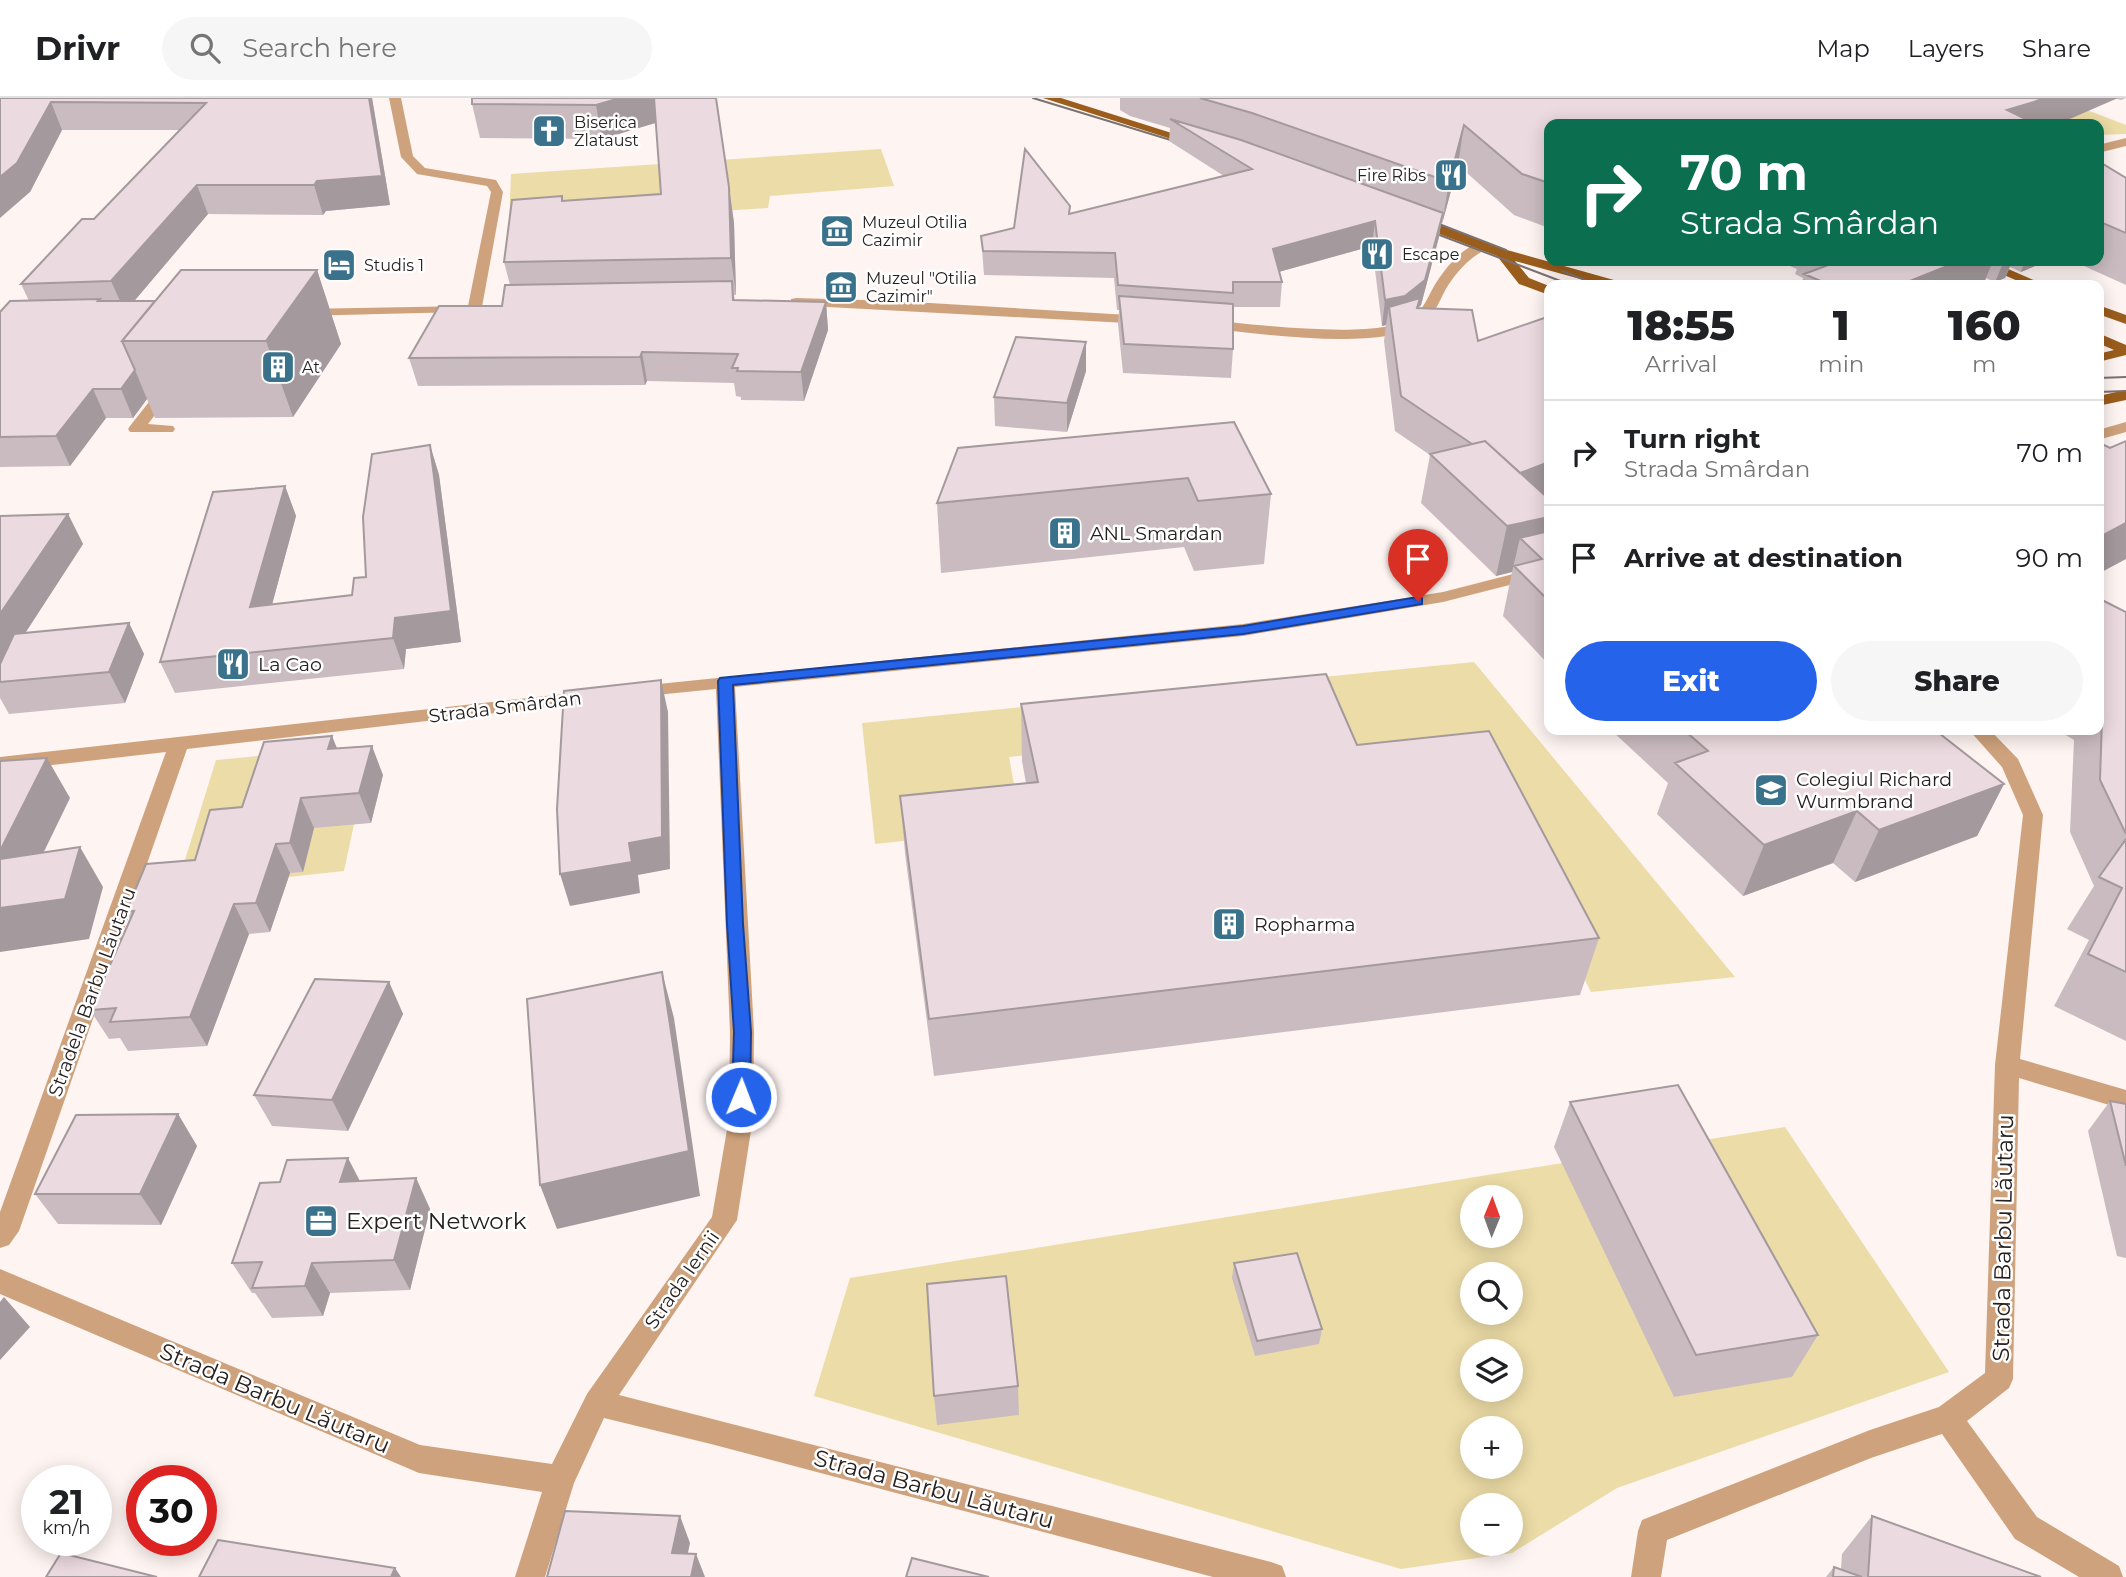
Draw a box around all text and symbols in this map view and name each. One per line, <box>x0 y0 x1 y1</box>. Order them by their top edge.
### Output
search box <box>162 17 652 80</box>
text: Drivr <box>35 28 120 68</box>
icon: search <box>186 29 224 67</box>
text: Search here <box>242 32 397 64</box>
text: Map <box>1816 34 1870 63</box>
text: Layers <box>1908 34 1984 63</box>
text: Share <box>2022 34 2091 63</box>
church icon: Biserica Zlataust <box>530 112 568 150</box>
place label: Biserica Zlataust <box>574 113 639 150</box>
text: 70 m <box>1680 143 1808 202</box>
icon: right <box>1565 147 1656 238</box>
restaurant icon: Fire Ribs <box>1432 156 1470 194</box>
place label: Fire Ribs <box>1357 166 1426 185</box>
text: Strada Smârdan <box>1680 203 1939 242</box>
museum icon: Muzeul Otilia Cazimir <box>818 212 856 250</box>
place label: Muzeul Otilia Cazimir <box>862 213 967 250</box>
restaurant icon: Escape <box>1358 235 1396 273</box>
place label: Escape <box>1402 245 1459 264</box>
hotel icon: Studis 1 <box>320 246 358 284</box>
place label: Studis 1 <box>364 256 424 275</box>
museum icon: Muzeul "Otilia Cazimir" <box>822 268 860 306</box>
place label: Muzeul "Otilia Cazimir" <box>866 269 977 306</box>
text: 18:55 <box>1627 299 1735 351</box>
text: 1 <box>1833 299 1850 351</box>
text: 160 <box>1948 299 2021 351</box>
building icon: At <box>259 348 297 386</box>
text: Arrival <box>1645 350 1717 378</box>
text: min <box>1818 350 1864 378</box>
text: m <box>1972 350 1996 378</box>
place label: At <box>302 358 320 377</box>
text: Turn right <box>1624 423 1760 455</box>
icon: right <box>1565 434 1603 472</box>
text: 70 m <box>2017 437 2083 469</box>
text: Strada Smârdan <box>1624 455 1810 483</box>
building icon: ANL Smardan <box>1046 514 1084 552</box>
place label: ANL Smardan <box>1090 522 1223 545</box>
pin <box>1388 529 1448 601</box>
icon: arrive <box>1565 539 1603 577</box>
icon: arrive <box>1399 540 1437 578</box>
text: Arrive at destination <box>1624 542 1903 574</box>
text: 90 m <box>2016 542 2083 574</box>
button: Exit <box>1565 641 1817 721</box>
button: Share <box>1831 641 2083 721</box>
restaurant icon: La Cao <box>214 645 252 683</box>
place label: La Cao <box>258 653 322 676</box>
street label: Strada Smârdan <box>427 686 583 728</box>
place label: Colegiul Richard Wurmbrand <box>1796 768 1952 813</box>
school or university icon: Colegiul Richard Wurmbrand <box>1752 771 1790 809</box>
street label: Stradela Barbu Lăutaru <box>43 884 141 1100</box>
building icon: Ropharma <box>1210 905 1248 943</box>
place label: Ropharma <box>1254 913 1355 936</box>
position arrow <box>704 1060 778 1134</box>
street label: Strada Barbu Lăutaru <box>1987 1114 2019 1362</box>
north arrow <box>1460 1185 1522 1248</box>
map controls <box>1460 1185 1523 1556</box>
office icon: Expert Network <box>302 1202 340 1240</box>
place label: Expert Network <box>346 1207 527 1235</box>
street label: Strada Iernii <box>640 1227 724 1333</box>
button: search <box>1460 1262 1523 1325</box>
street label: Strada Barbu Lăutaru <box>156 1337 394 1459</box>
button: layers <box>1460 1339 1523 1402</box>
button: + <box>1460 1416 1523 1479</box>
street label: Strada Barbu Lăutaru <box>811 1443 1057 1535</box>
speed limit sign: 30 <box>126 1465 217 1556</box>
text: 21 <box>49 1480 84 1523</box>
button: − <box>1460 1493 1523 1556</box>
text: km/h <box>42 1517 91 1539</box>

